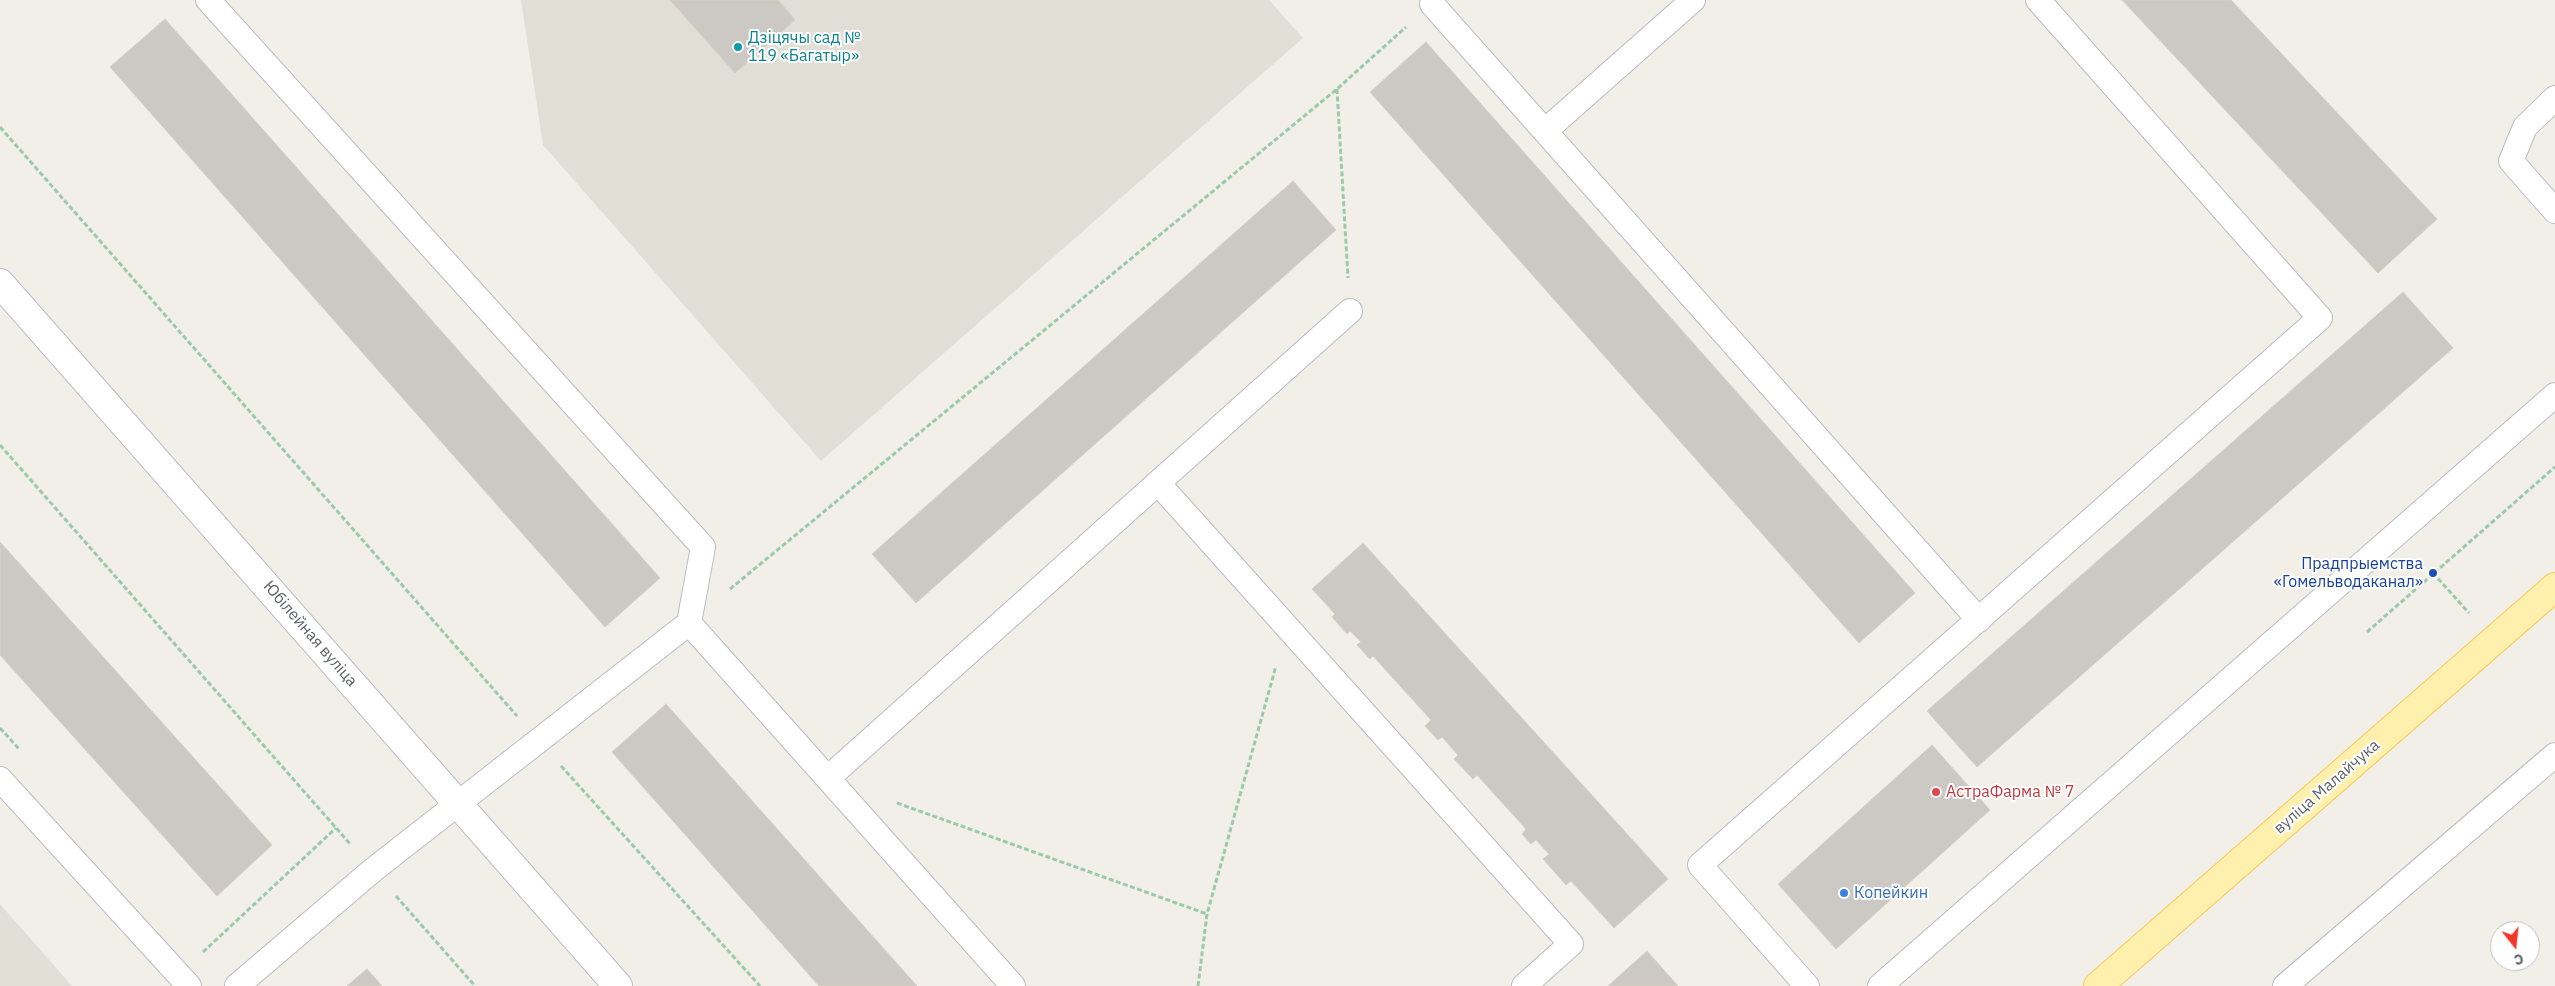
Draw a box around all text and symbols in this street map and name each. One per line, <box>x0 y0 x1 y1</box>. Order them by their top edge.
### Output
place label: Дзіцячы сад № 119 «Багатыр» <box>748 28 860 66</box>
marker: Дзіцячы сад № 119 «Багатыр» <box>732 41 744 53</box>
place label: Прадпрыемства «Гомельводаканал» <box>2274 554 2423 592</box>
marker: Прадпрыемства «Гомельводаканал» <box>2427 567 2439 579</box>
street label: Юбілейная вуліца <box>259 577 361 691</box>
street label: вуліца Малайчука <box>2270 736 2384 838</box>
place label: АстраФарма № 7 <box>1946 782 2074 802</box>
marker: АстраФарма № 7 <box>1930 786 1942 798</box>
place label: Копейкин <box>1854 883 1928 903</box>
marker: Копейкин <box>1838 887 1850 899</box>
north arrow <box>2490 921 2540 971</box>
text: С <box>2512 950 2526 969</box>

